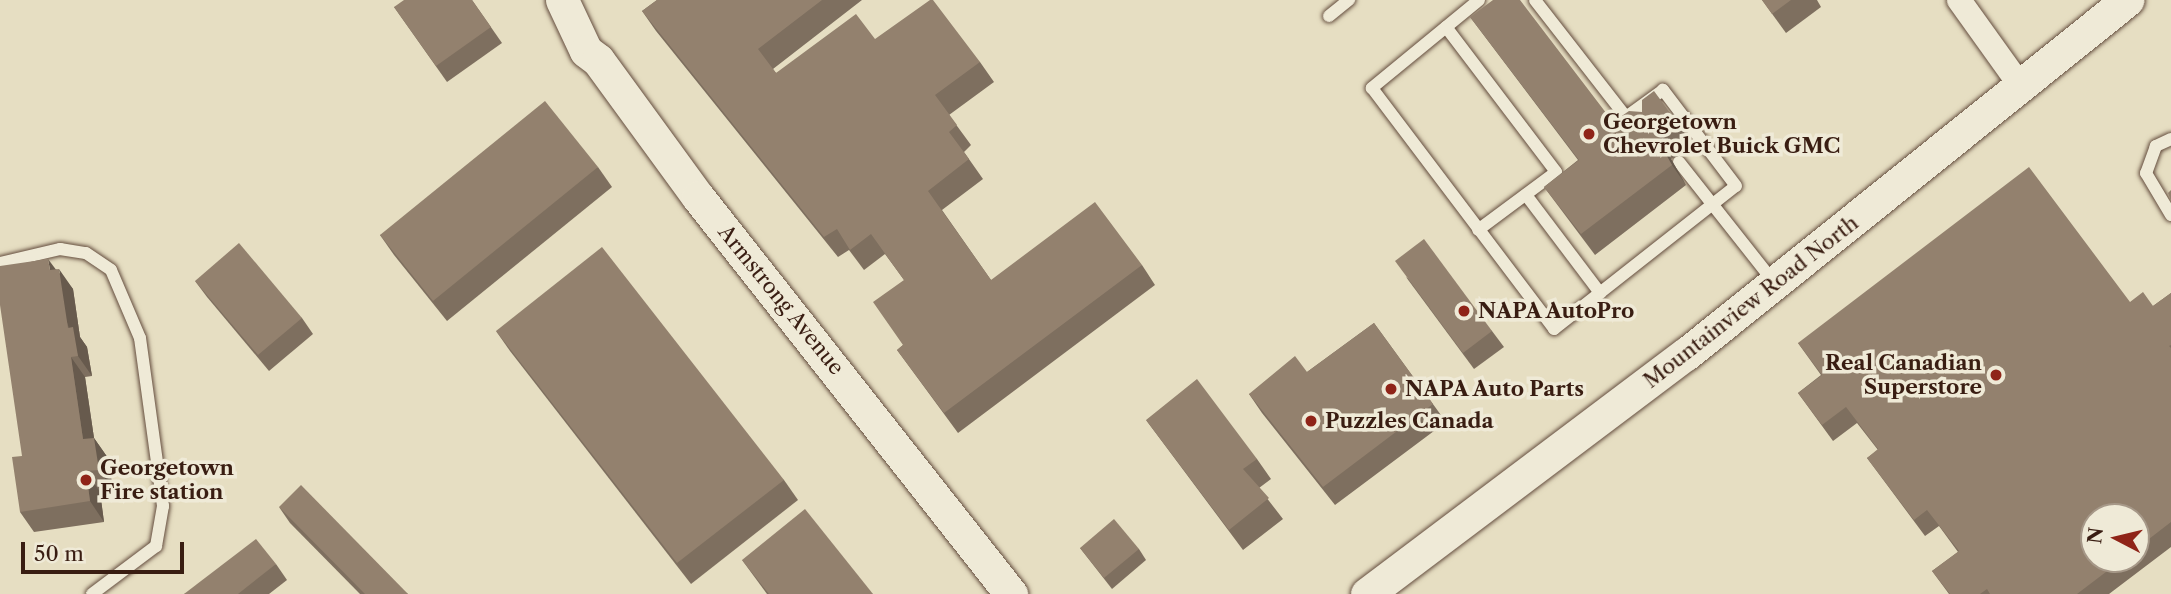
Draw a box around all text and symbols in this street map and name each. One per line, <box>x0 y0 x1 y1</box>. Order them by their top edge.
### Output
place label: Georgetown Chevrolet Buick GMC <box>1603 109 1841 159</box>
marker: Georgetown Chevrolet Buick GMC <box>1581 126 1597 142</box>
street label: Mountainview Road North <box>1638 210 1864 394</box>
street label: Armstrong Avenue <box>713 220 849 380</box>
place label: NAPA AutoPro <box>1478 298 1636 324</box>
marker: NAPA AutoPro <box>1456 303 1472 319</box>
place label: Real Canadian Superstore <box>1825 350 1982 400</box>
marker: Real Canadian Superstore <box>1988 367 2004 383</box>
place label: NAPA Auto Parts <box>1405 376 1586 402</box>
marker: NAPA Auto Parts <box>1383 381 1399 397</box>
place label: Puzzles Canada <box>1325 408 1494 434</box>
marker: Puzzles Canada <box>1303 413 1319 429</box>
place label: Georgetown Fire station <box>100 455 234 505</box>
marker: Georgetown Fire station <box>78 472 94 488</box>
north arrow <box>2080 503 2150 573</box>
text: N <box>2083 526 2108 545</box>
scale bar <box>24 528 187 572</box>
text: 50 m <box>34 541 84 566</box>

